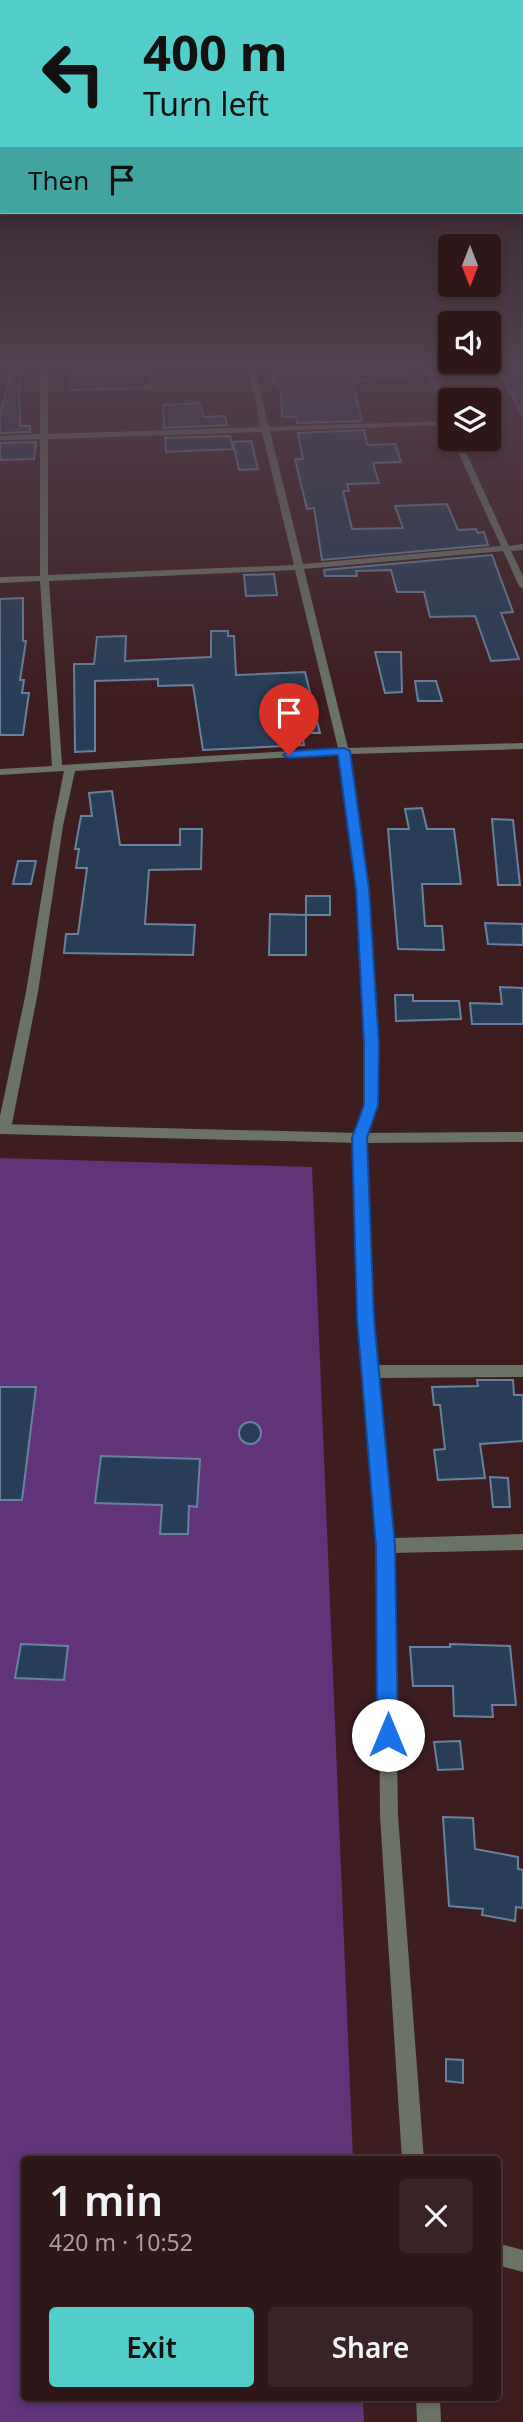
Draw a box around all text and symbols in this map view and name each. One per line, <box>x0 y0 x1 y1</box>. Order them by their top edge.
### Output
text: 400 m <box>143 19 288 85</box>
icon: left <box>28 28 119 119</box>
text: Turn left <box>143 82 269 125</box>
icon: arrive <box>103 161 141 199</box>
text: Then <box>28 162 89 198</box>
north arrow <box>438 234 500 298</box>
map controls <box>438 234 501 451</box>
button: sound <box>438 311 501 374</box>
button: layers <box>438 388 501 451</box>
pin <box>259 683 319 755</box>
icon: arrive <box>270 694 308 732</box>
position arrow <box>351 1698 425 1772</box>
text: 1 min <box>49 2171 163 2228</box>
button: close <box>399 2179 473 2253</box>
text: 420 m · 10:52 <box>49 2226 193 2258</box>
button: Exit <box>49 2307 254 2387</box>
button: Share <box>268 2307 473 2387</box>

